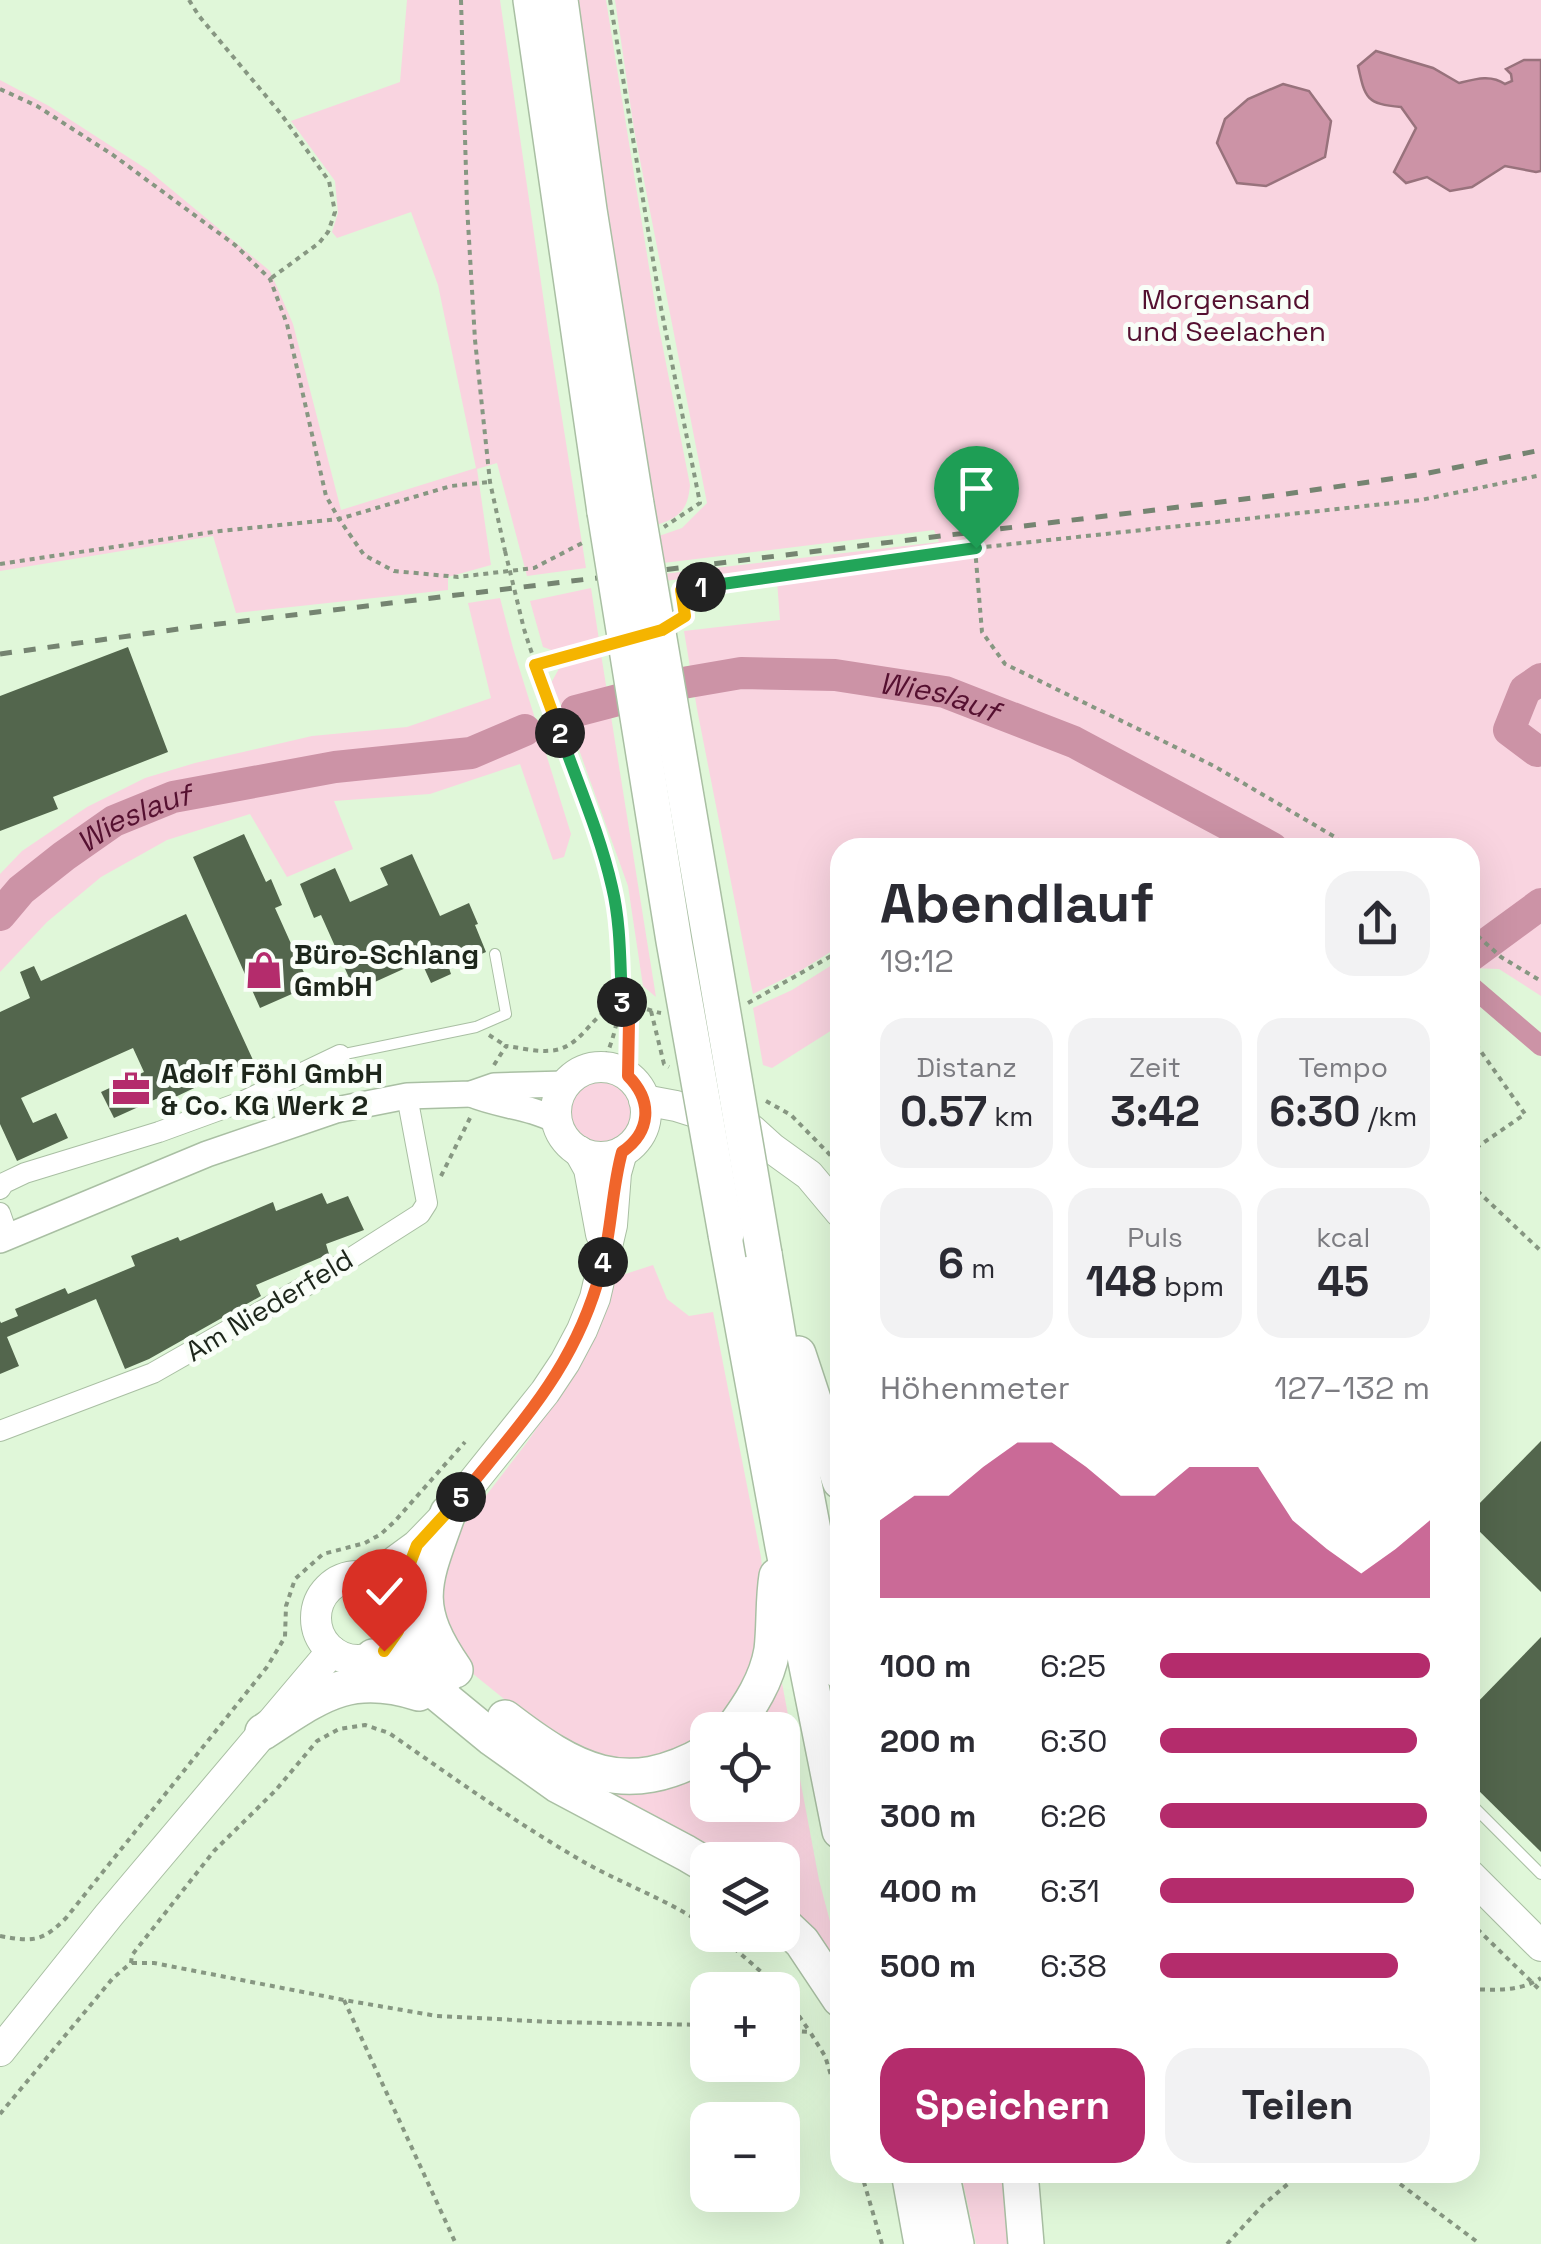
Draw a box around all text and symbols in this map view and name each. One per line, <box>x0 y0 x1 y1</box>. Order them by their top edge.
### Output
park label: Morgensand und Seelachen <box>1126 281 1326 349</box>
pin <box>934 446 1019 549</box>
icon: arrive <box>949 461 1004 516</box>
pin: 1 <box>676 562 726 612</box>
text: 1 <box>695 569 707 605</box>
water label: Wieslauf <box>876 663 1008 732</box>
pin: 2 <box>535 708 585 758</box>
text: 2 <box>552 715 568 751</box>
water label: Wieslauf <box>68 774 197 861</box>
text: Abendlauf <box>880 868 1154 938</box>
button: share <box>1325 871 1430 976</box>
place label: Büro-Schlang GmbH <box>294 936 479 1004</box>
text: 19:12 <box>880 941 954 981</box>
shop icon: Büro-Schlang GmbH <box>243 949 285 991</box>
pin: 3 <box>597 977 647 1027</box>
text: 3 <box>613 984 631 1020</box>
text: Distanz <box>916 1049 1017 1085</box>
text: Zeit <box>1129 1049 1181 1085</box>
text: Tempo <box>1298 1049 1388 1085</box>
place label: Adolf Föhl GmbH & Co. KG Werk 2 <box>161 1055 383 1123</box>
office icon: Adolf Föhl GmbH & Co. KG Werk 2 <box>110 1068 152 1110</box>
text: 0.57 <box>900 1085 987 1138</box>
text: 3:42 <box>1110 1085 1200 1138</box>
text: 6:30 <box>1269 1085 1361 1138</box>
text: km <box>987 1098 1033 1134</box>
text: /km <box>1361 1098 1417 1134</box>
text: Puls <box>1127 1219 1183 1255</box>
text: kcal <box>1316 1219 1370 1255</box>
pin: 4 <box>578 1237 628 1287</box>
text: 6 <box>938 1237 964 1290</box>
street label: Am Niederfeld <box>179 1241 359 1369</box>
text: 4 <box>594 1244 612 1280</box>
text: m <box>964 1250 995 1286</box>
text: 148 <box>1086 1255 1157 1308</box>
text: 45 <box>1317 1255 1369 1308</box>
text: bpm <box>1157 1268 1224 1304</box>
text: Höhenmeter <box>880 1368 1070 1408</box>
text: 127–132 m <box>1274 1368 1430 1408</box>
pin: 5 <box>436 1472 486 1522</box>
text: 5 <box>453 1479 469 1515</box>
pin <box>342 1549 427 1652</box>
icon: check <box>357 1564 412 1619</box>
text: 100 m <box>880 1646 971 1686</box>
text: 6:25 <box>1040 1646 1106 1686</box>
map controls <box>690 1712 800 2212</box>
button: locate <box>690 1712 800 1822</box>
text: 200 m <box>880 1721 976 1761</box>
text: 6:30 <box>1040 1721 1108 1761</box>
text: 300 m <box>880 1796 976 1836</box>
text: 6:26 <box>1040 1796 1107 1836</box>
button: layers <box>690 1842 800 1952</box>
text: 400 m <box>880 1871 977 1911</box>
text: 6:31 <box>1040 1871 1100 1911</box>
text: 500 m <box>880 1946 976 1986</box>
text: 6:38 <box>1040 1946 1107 1986</box>
button: + <box>690 1972 800 2082</box>
button: Speichern <box>880 2048 1145 2163</box>
button: Teilen <box>1165 2048 1430 2163</box>
button: − <box>690 2102 800 2212</box>

